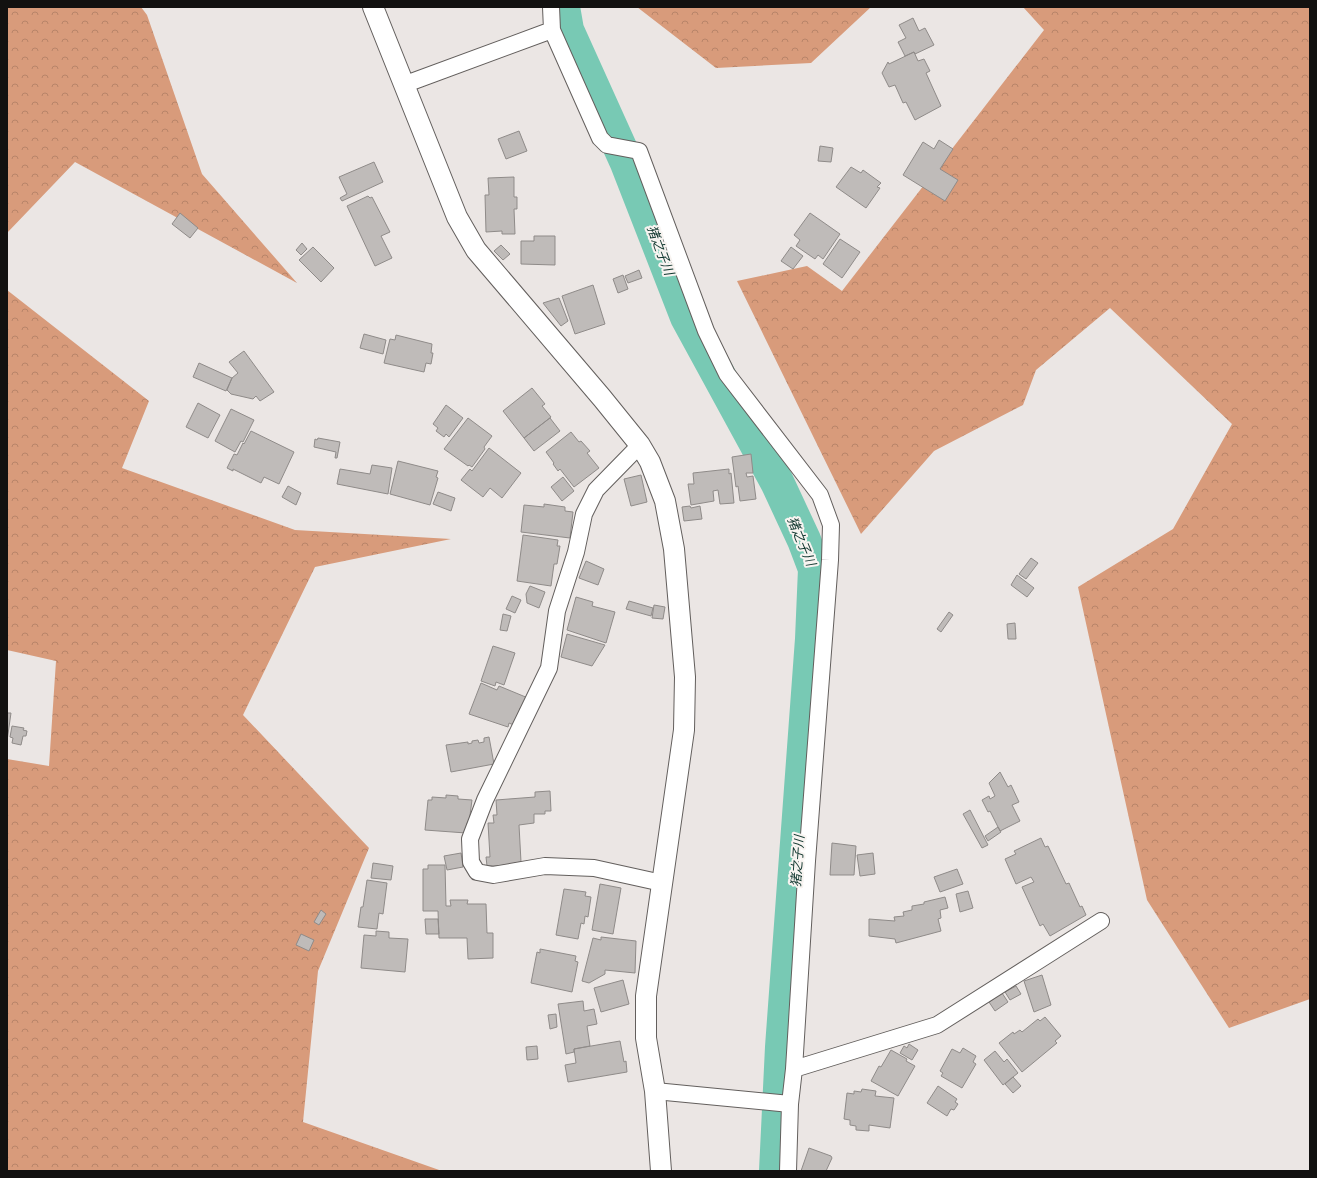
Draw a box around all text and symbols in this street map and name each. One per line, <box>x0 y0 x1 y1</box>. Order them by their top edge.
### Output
water label: 猪之子川 <box>643 223 678 279</box>
water label: 猪之子川 <box>784 514 819 570</box>
water label: 猪之子川 <box>788 833 808 888</box>

